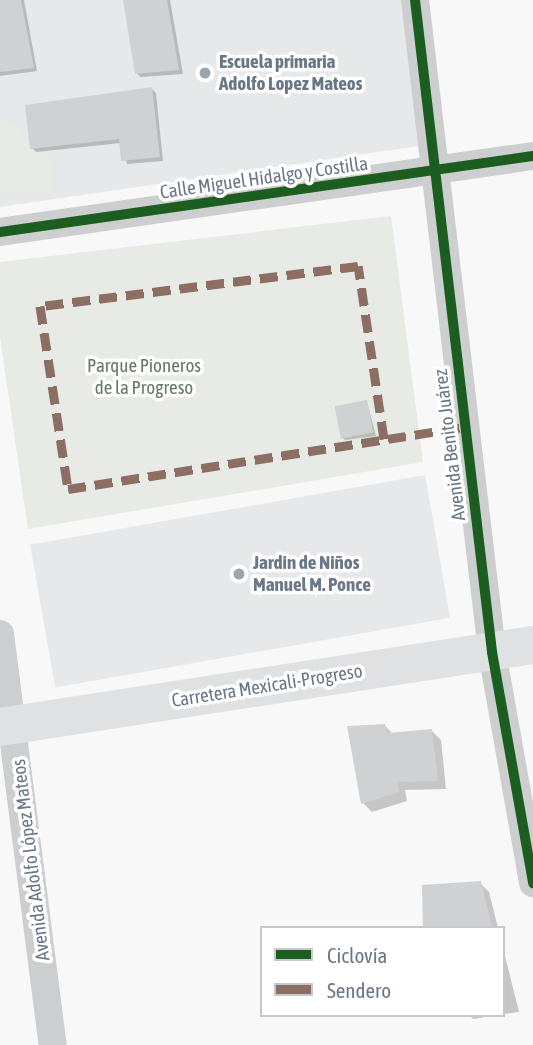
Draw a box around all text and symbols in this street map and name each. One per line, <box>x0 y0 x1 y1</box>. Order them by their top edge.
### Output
place label: Escuela primaria Adolfo Lopez Mateos <box>219 51 362 95</box>
marker: Escuela primaria Adolfo Lopez Mateos <box>197 65 213 81</box>
street label: Calle Miguel Hidalgo y Costilla <box>158 152 370 204</box>
park label: Parque Pioneros de la Progreso <box>87 355 201 399</box>
street label: Avenida Benito Juárez <box>429 368 471 522</box>
place label: Jardin de Niños Manuel M. Ponce <box>253 552 371 596</box>
marker: Jardin de Niños Manuel M. Ponce <box>231 566 247 582</box>
street label: Carretera Mexicali-Progreso <box>170 660 364 712</box>
street label: Avenida Adolfo López Mateos <box>7 758 55 962</box>
legend <box>260 926 505 1017</box>
text: Ciclovía <box>327 943 387 967</box>
text: Sendero <box>327 978 391 1002</box>

